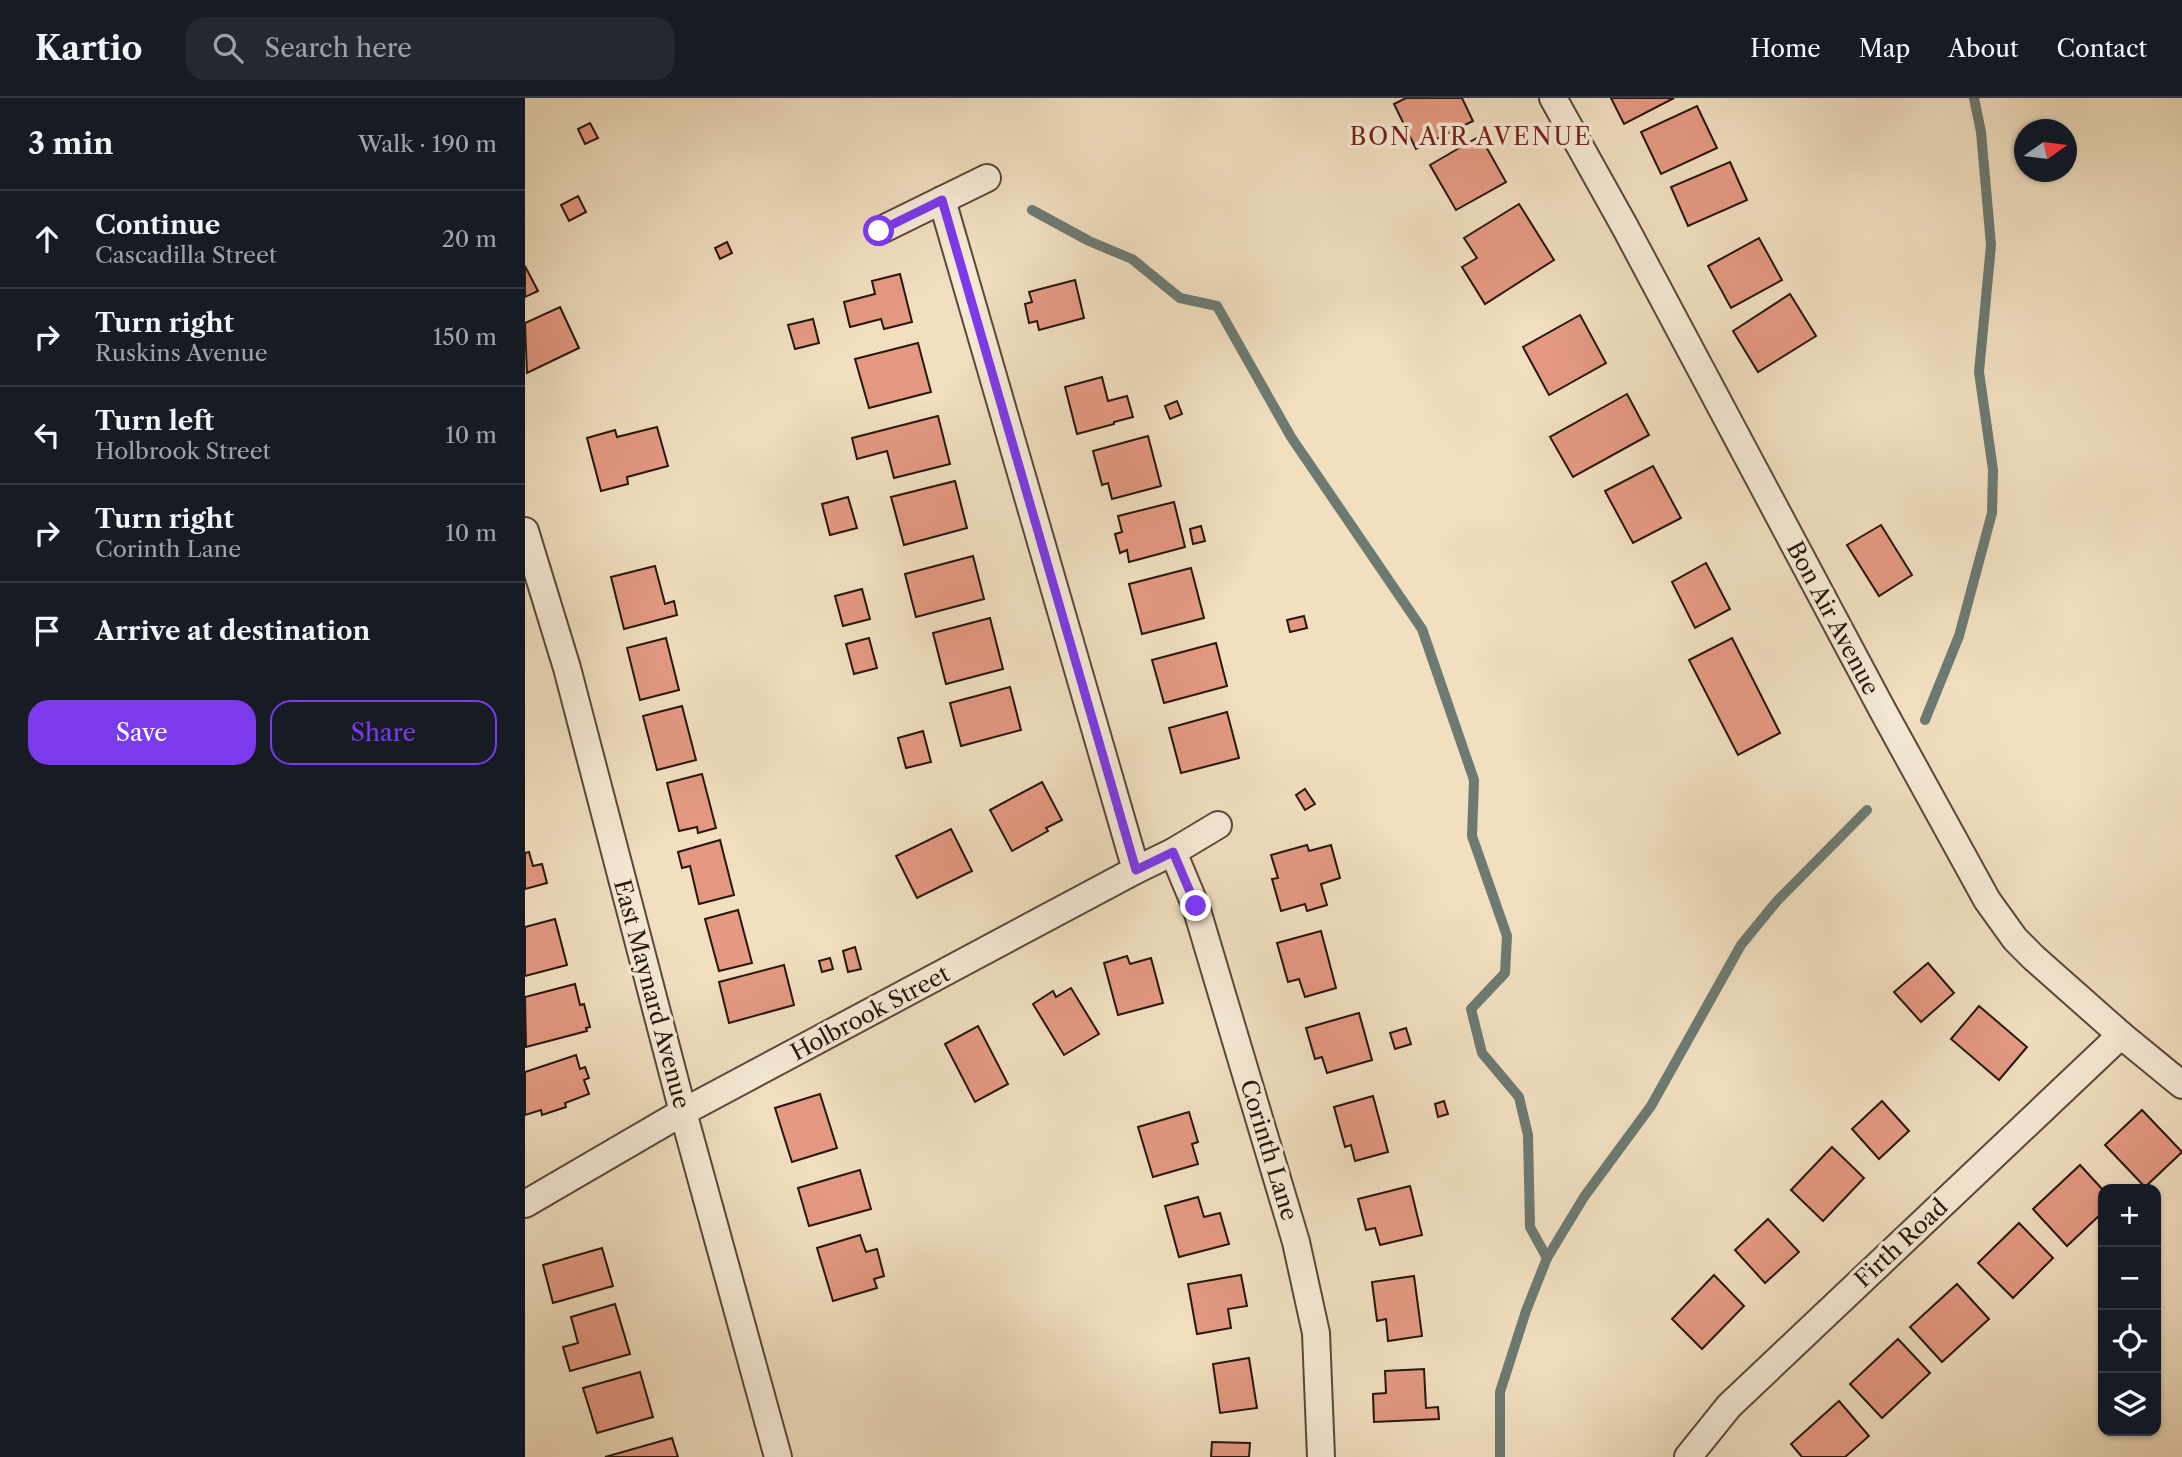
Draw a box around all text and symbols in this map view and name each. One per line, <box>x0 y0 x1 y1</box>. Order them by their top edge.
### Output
search box <box>185 17 675 80</box>
text: Kartio <box>35 28 143 69</box>
icon: search <box>209 29 247 67</box>
text: Search here <box>265 32 412 64</box>
text: Home <box>1750 34 1821 63</box>
text: Map <box>1859 34 1910 63</box>
text: About <box>1948 34 2019 63</box>
text: Contact <box>2057 34 2147 63</box>
north arrow <box>2014 119 2077 182</box>
district label: BON AIR AVENUE <box>1349 122 1593 151</box>
text: 3 min <box>28 125 114 162</box>
text: Walk · 190 m <box>358 130 497 158</box>
text: Continue <box>95 209 220 241</box>
route start <box>863 215 894 246</box>
icon: ahead <box>28 220 66 258</box>
text: 20 m <box>442 225 497 253</box>
text: Cascadilla Street <box>95 241 277 269</box>
text: Turn right <box>95 307 234 339</box>
icon: right <box>28 318 66 356</box>
text: 150 m <box>433 323 497 351</box>
text: Ruskins Avenue <box>95 339 268 367</box>
text: Turn left <box>95 405 214 437</box>
icon: left <box>28 416 66 454</box>
text: 10 m <box>445 421 497 449</box>
text: Holbrook Street <box>95 437 271 465</box>
text: Turn right <box>95 503 234 535</box>
icon: right <box>28 514 66 552</box>
text: 10 m <box>445 519 497 547</box>
text: Corinth Lane <box>95 535 241 563</box>
street label: Bon Air Avenue <box>1781 536 1885 700</box>
icon: arrive <box>28 612 66 650</box>
text: Arrive at destination <box>95 615 370 647</box>
button: Save <box>28 700 256 765</box>
button: Share <box>270 700 497 765</box>
street label: East Maynard Avenue <box>608 876 696 1112</box>
route end <box>1180 890 1211 921</box>
street label: Holbrook Street <box>786 959 954 1067</box>
street label: Corinth Lane <box>1234 1076 1304 1224</box>
map controls <box>2098 1184 2161 1436</box>
button: + <box>2098 1184 2161 1247</box>
street label: Firth Road <box>1849 1193 1953 1293</box>
button: − <box>2098 1247 2161 1310</box>
button: locate <box>2098 1310 2161 1373</box>
button: layers <box>2098 1373 2161 1436</box>

